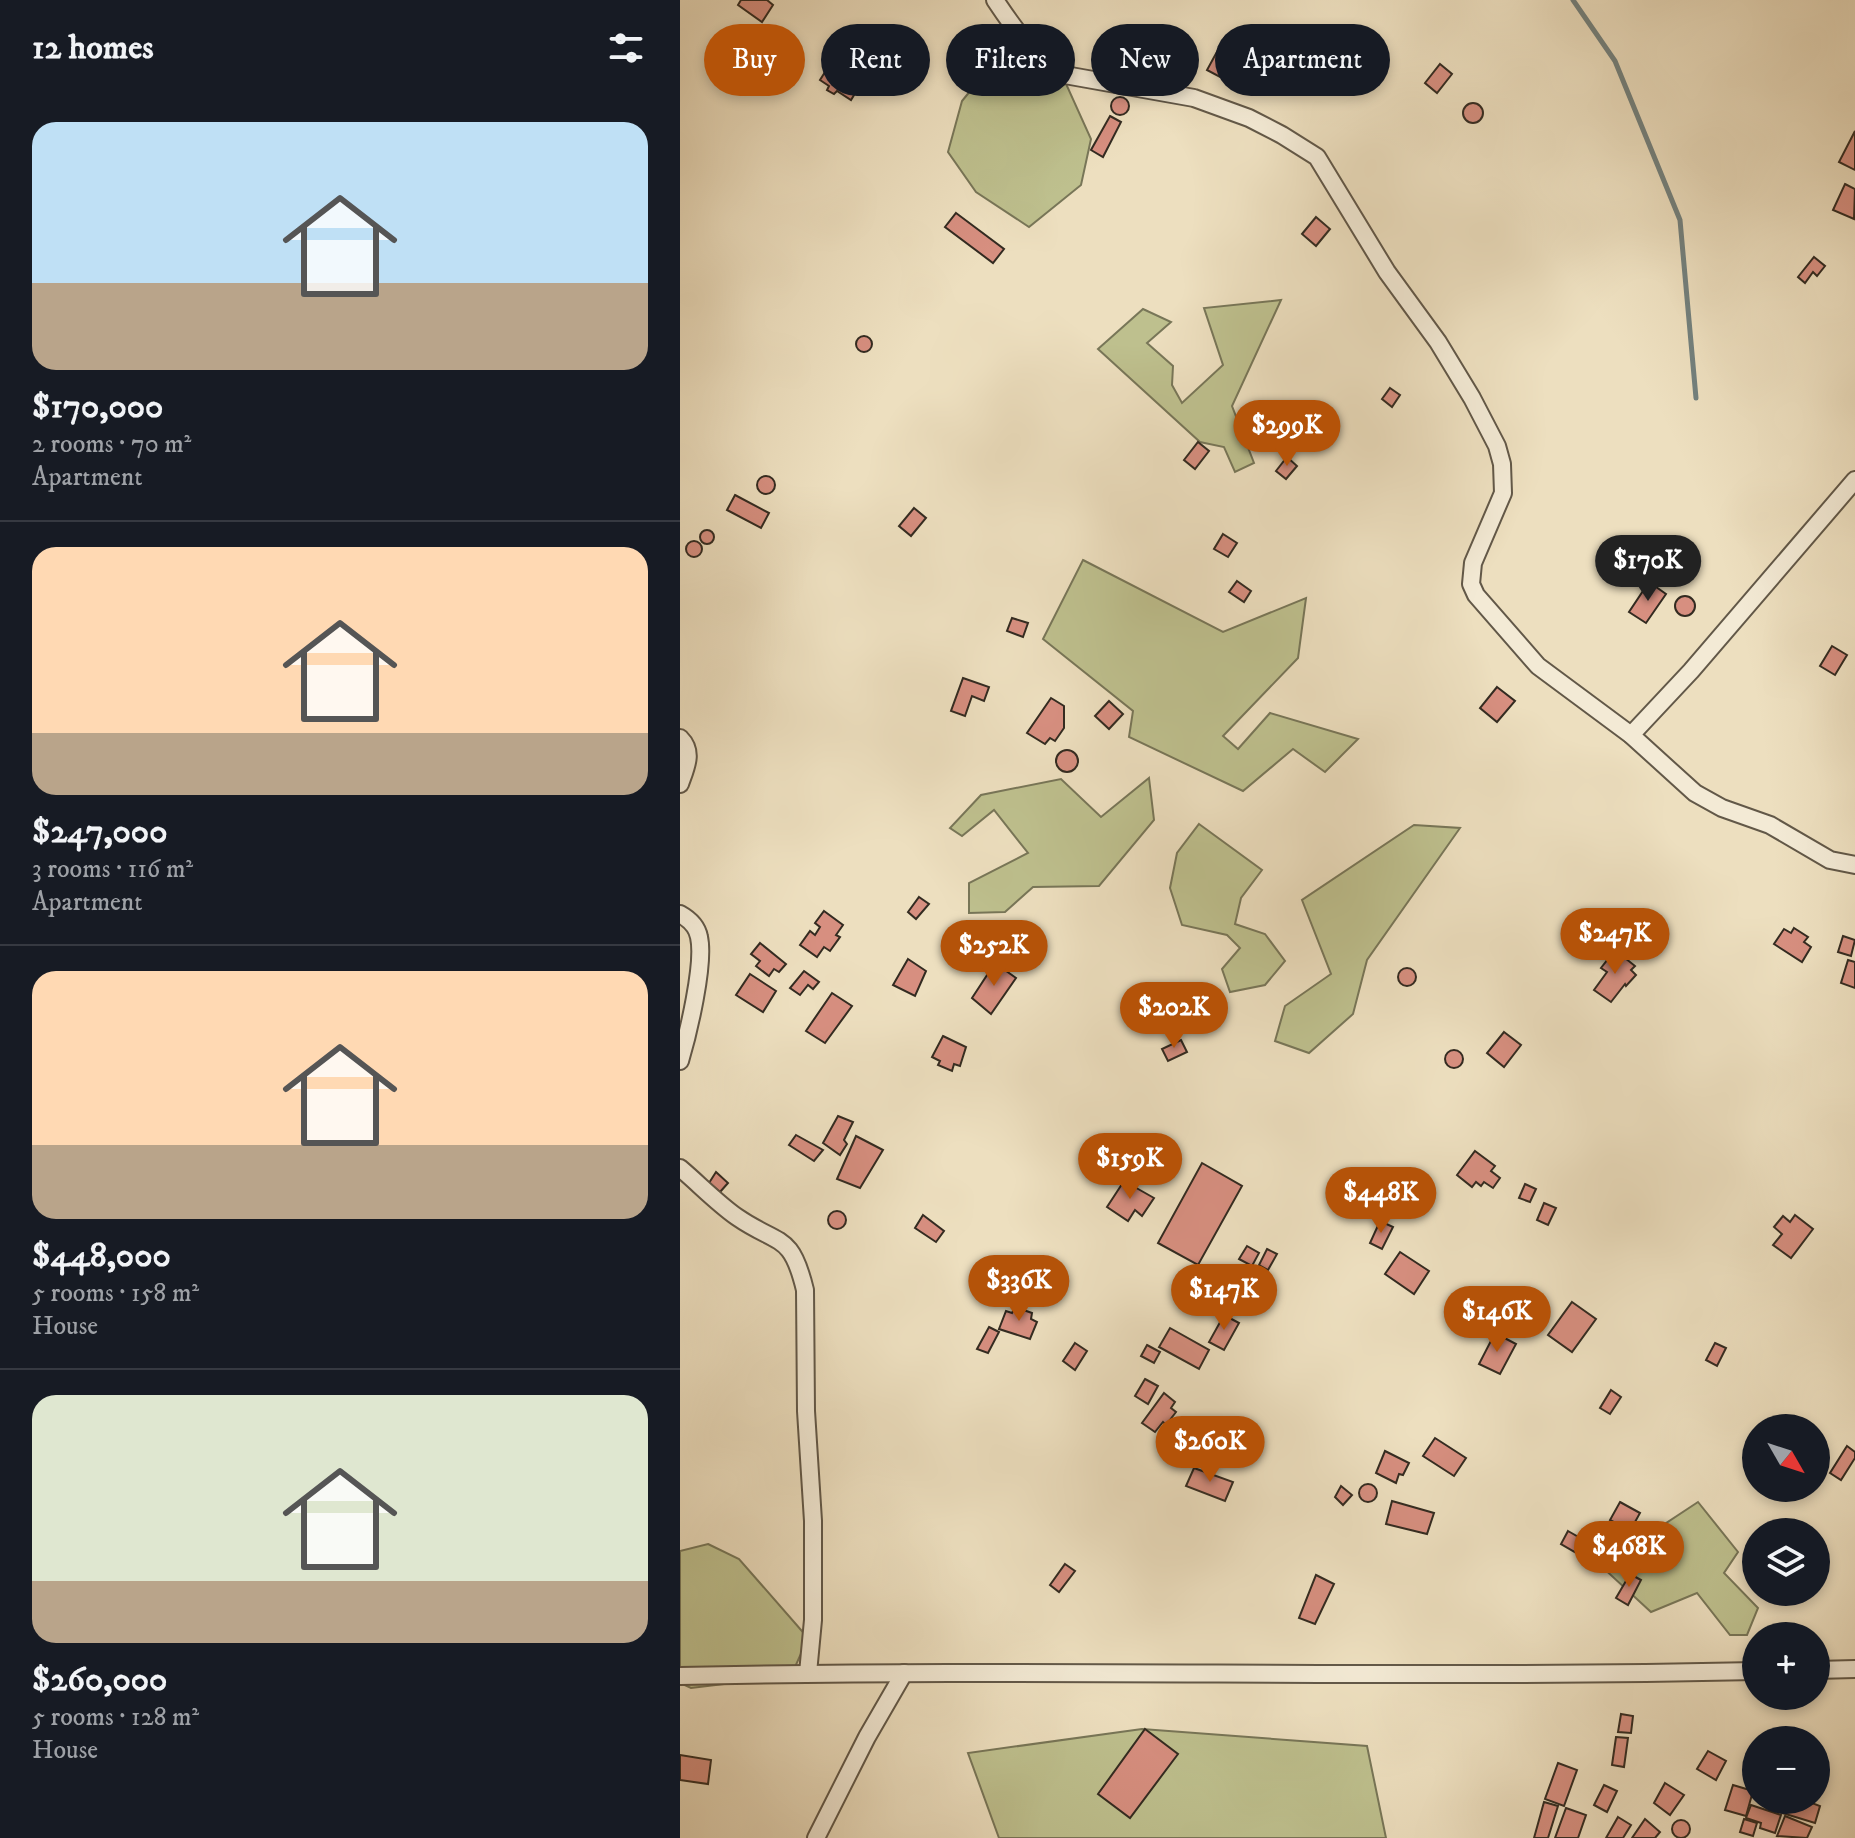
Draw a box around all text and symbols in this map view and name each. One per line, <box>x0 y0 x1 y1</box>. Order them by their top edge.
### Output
chip: Buy <box>704 24 805 96</box>
chip: Rent <box>821 24 930 96</box>
chip: Filters <box>946 24 1075 96</box>
chip: New <box>1091 24 1199 96</box>
chip: Apartment <box>1215 24 1390 96</box>
icon: filters <box>604 26 648 70</box>
text: 12 homes <box>32 27 154 69</box>
icon: home <box>268 174 412 318</box>
text: $170,000 <box>32 386 163 428</box>
pin: $299K <box>1231 400 1343 468</box>
text: $299K <box>1251 409 1323 442</box>
text: 2 rooms · 70 m² <box>32 428 191 461</box>
text: Apartment <box>32 461 143 494</box>
pin: $170K <box>1592 535 1704 603</box>
text: $170K <box>1613 544 1683 577</box>
icon: home <box>268 599 412 743</box>
text: $247,000 <box>32 811 167 853</box>
text: 3 rooms · 116 m² <box>32 853 193 886</box>
text: Apartment <box>32 886 143 919</box>
pin: $247K <box>1559 908 1671 976</box>
text: $247K <box>1578 917 1652 950</box>
pin: $252K <box>938 920 1050 988</box>
text: $252K <box>959 929 1029 962</box>
pin: $202K <box>1118 982 1230 1050</box>
text: $202K <box>1138 991 1210 1024</box>
icon: home <box>268 1023 412 1167</box>
pin: $159K <box>1074 1133 1186 1201</box>
text: $159K <box>1096 1142 1164 1175</box>
pin: $448K <box>1325 1167 1437 1235</box>
text: $448K <box>1343 1176 1419 1209</box>
text: $448,000 <box>32 1235 171 1277</box>
pin: $336K <box>963 1255 1075 1323</box>
text: $336K <box>986 1264 1052 1297</box>
pin: $147K <box>1168 1264 1280 1332</box>
text: $147K <box>1189 1273 1259 1306</box>
text: 5 rooms · 158 m² <box>32 1277 199 1310</box>
pin: $146K <box>1441 1286 1553 1354</box>
text: $146K <box>1462 1295 1532 1328</box>
text: House <box>32 1310 98 1343</box>
north arrow <box>1742 1414 1830 1502</box>
map controls <box>1742 1414 1830 1814</box>
pin: $260K <box>1154 1416 1266 1484</box>
text: $260K <box>1174 1425 1246 1458</box>
icon: home <box>268 1447 412 1591</box>
button: layers <box>1742 1518 1830 1606</box>
pin: $468K <box>1573 1521 1685 1589</box>
text: $468K <box>1592 1530 1666 1563</box>
button: + <box>1742 1622 1830 1710</box>
text: $260,000 <box>32 1659 167 1701</box>
text: 5 rooms · 128 m² <box>32 1701 199 1734</box>
button: − <box>1742 1726 1830 1814</box>
text: House <box>32 1734 98 1767</box>

